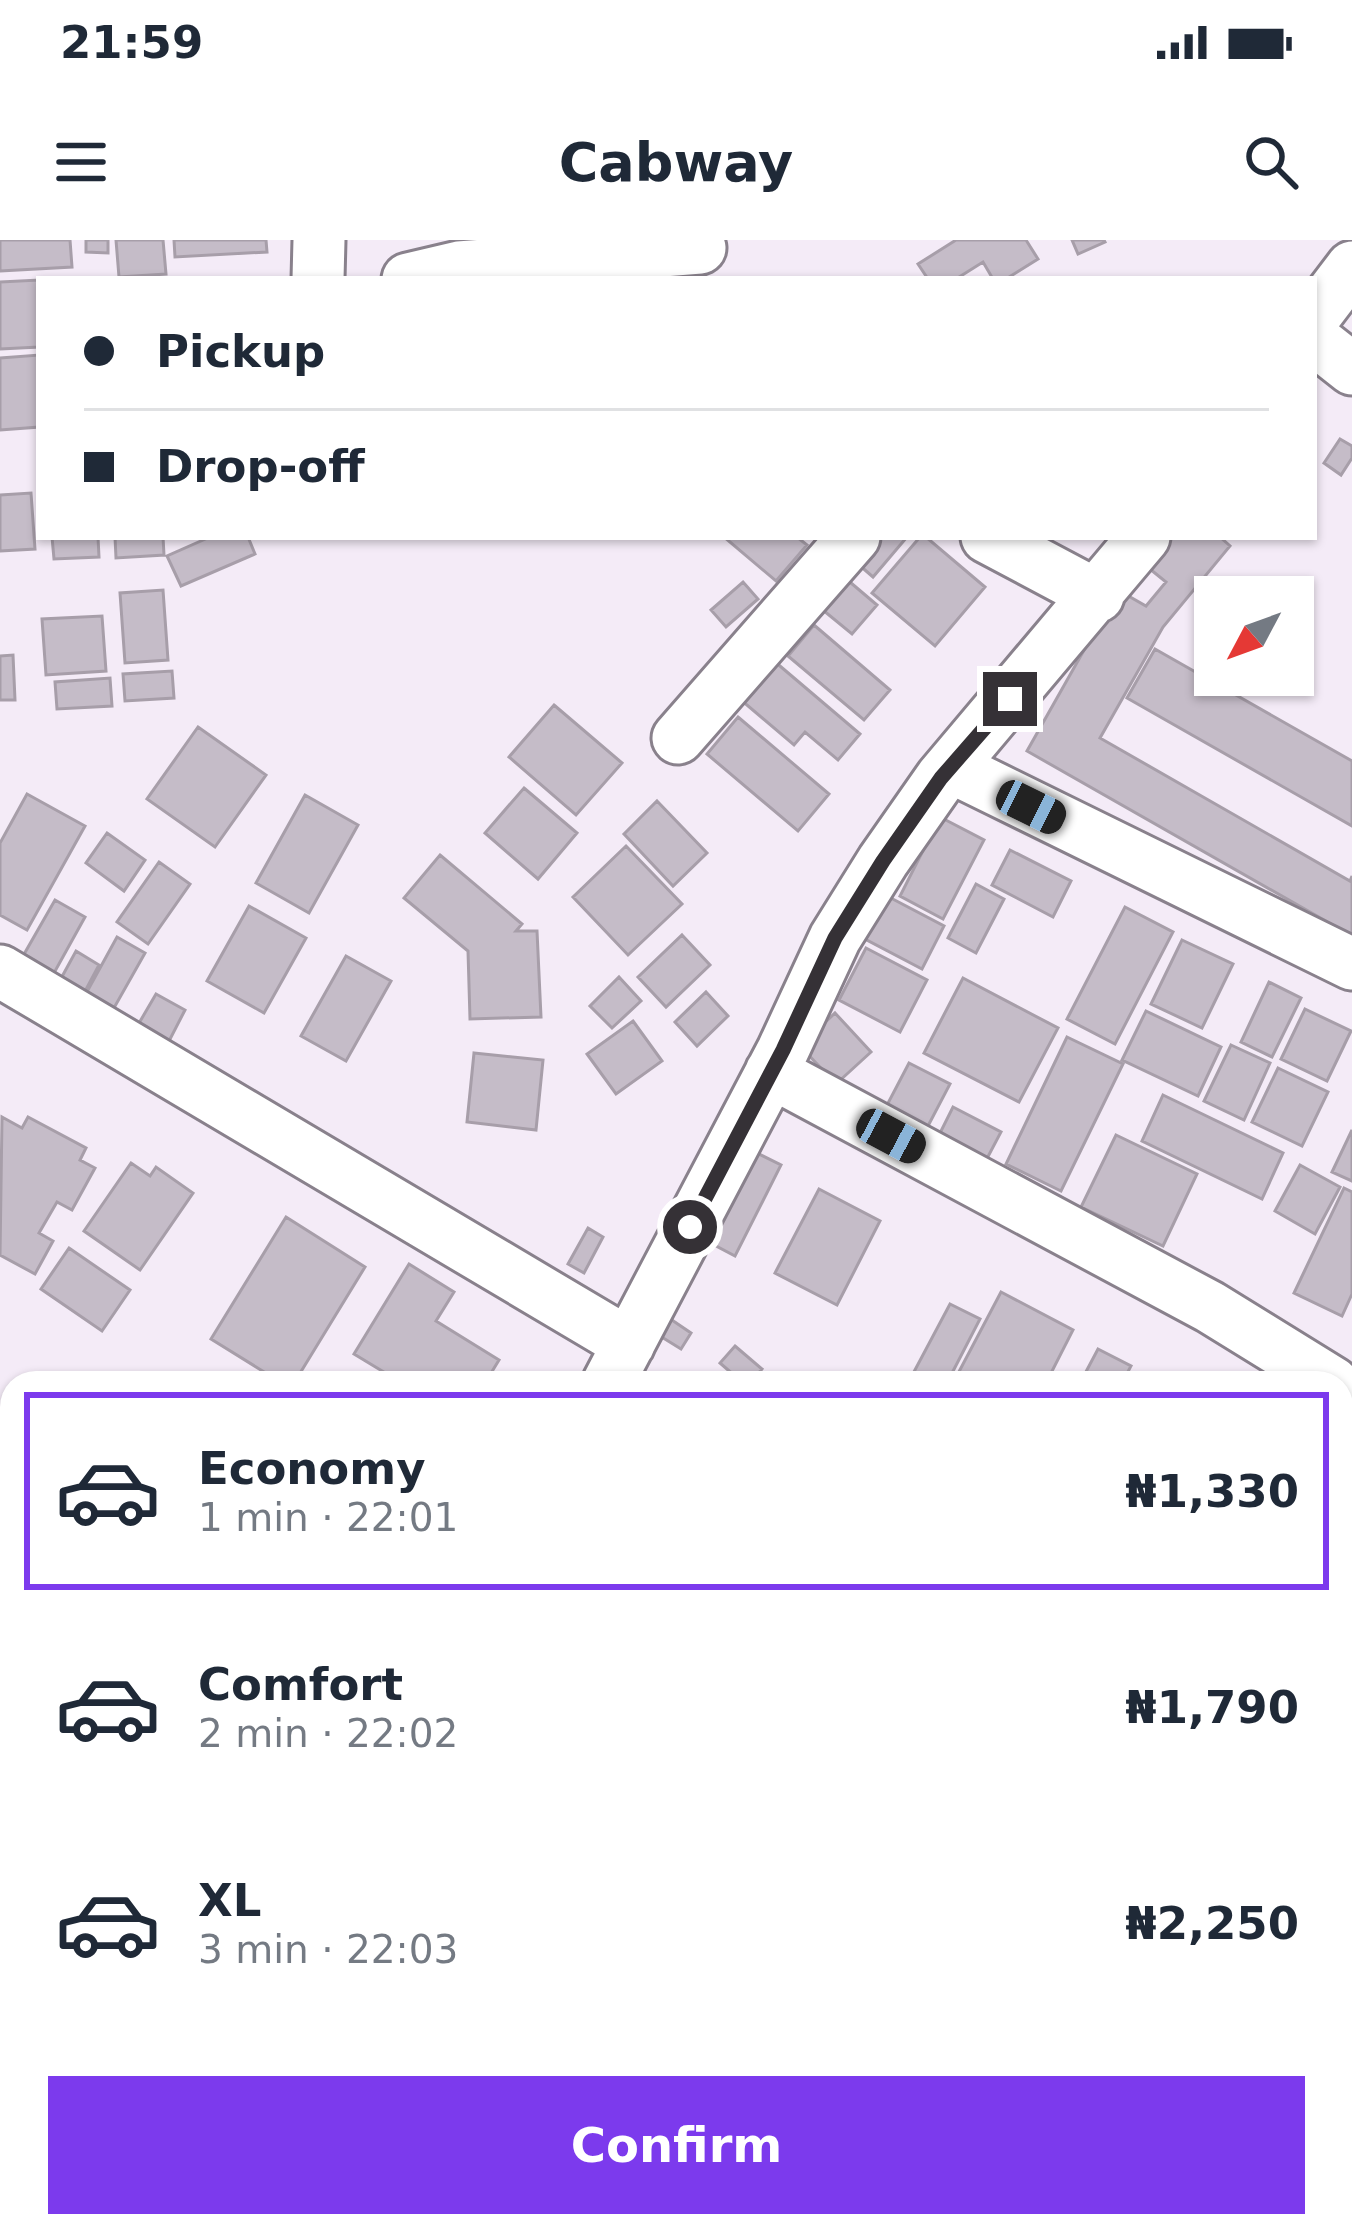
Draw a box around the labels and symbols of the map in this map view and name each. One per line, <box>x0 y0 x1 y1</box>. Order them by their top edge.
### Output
north arrow <box>1194 576 1314 696</box>
route end <box>983 672 1037 726</box>
car <box>991 775 1071 839</box>
car <box>851 1103 931 1169</box>
route start <box>663 1200 717 1254</box>

